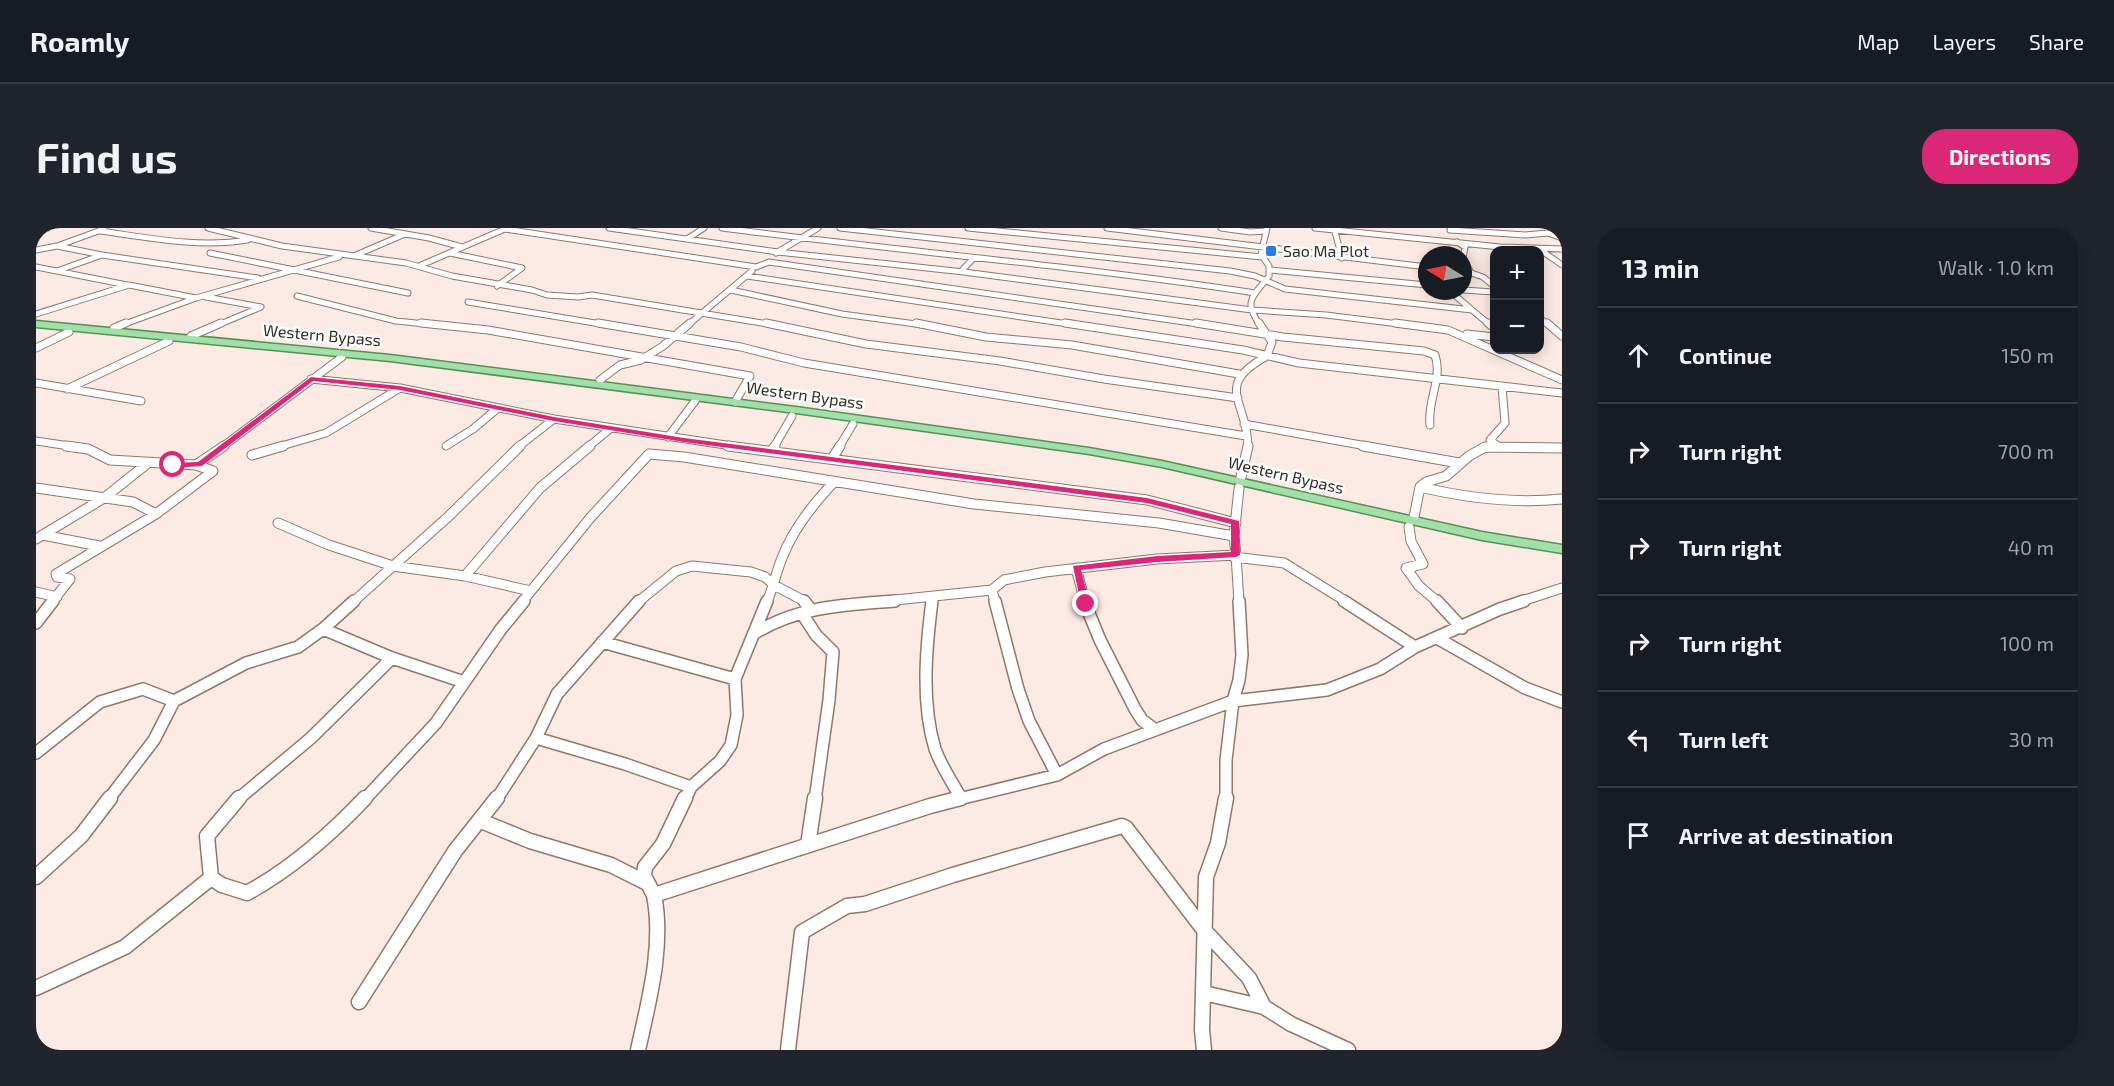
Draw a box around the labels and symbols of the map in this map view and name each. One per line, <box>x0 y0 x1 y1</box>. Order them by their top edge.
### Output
place label: Sao Ma Plot <box>1283 241 1369 260</box>
marker: Sao Ma Plot <box>1264 244 1278 258</box>
north arrow <box>1418 246 1472 300</box>
street label: Western Bypass <box>262 320 382 349</box>
street label: Western Bypass <box>745 377 865 412</box>
route start <box>159 451 185 477</box>
street label: Western Bypass <box>1226 452 1346 497</box>
route end <box>1072 590 1098 616</box>

